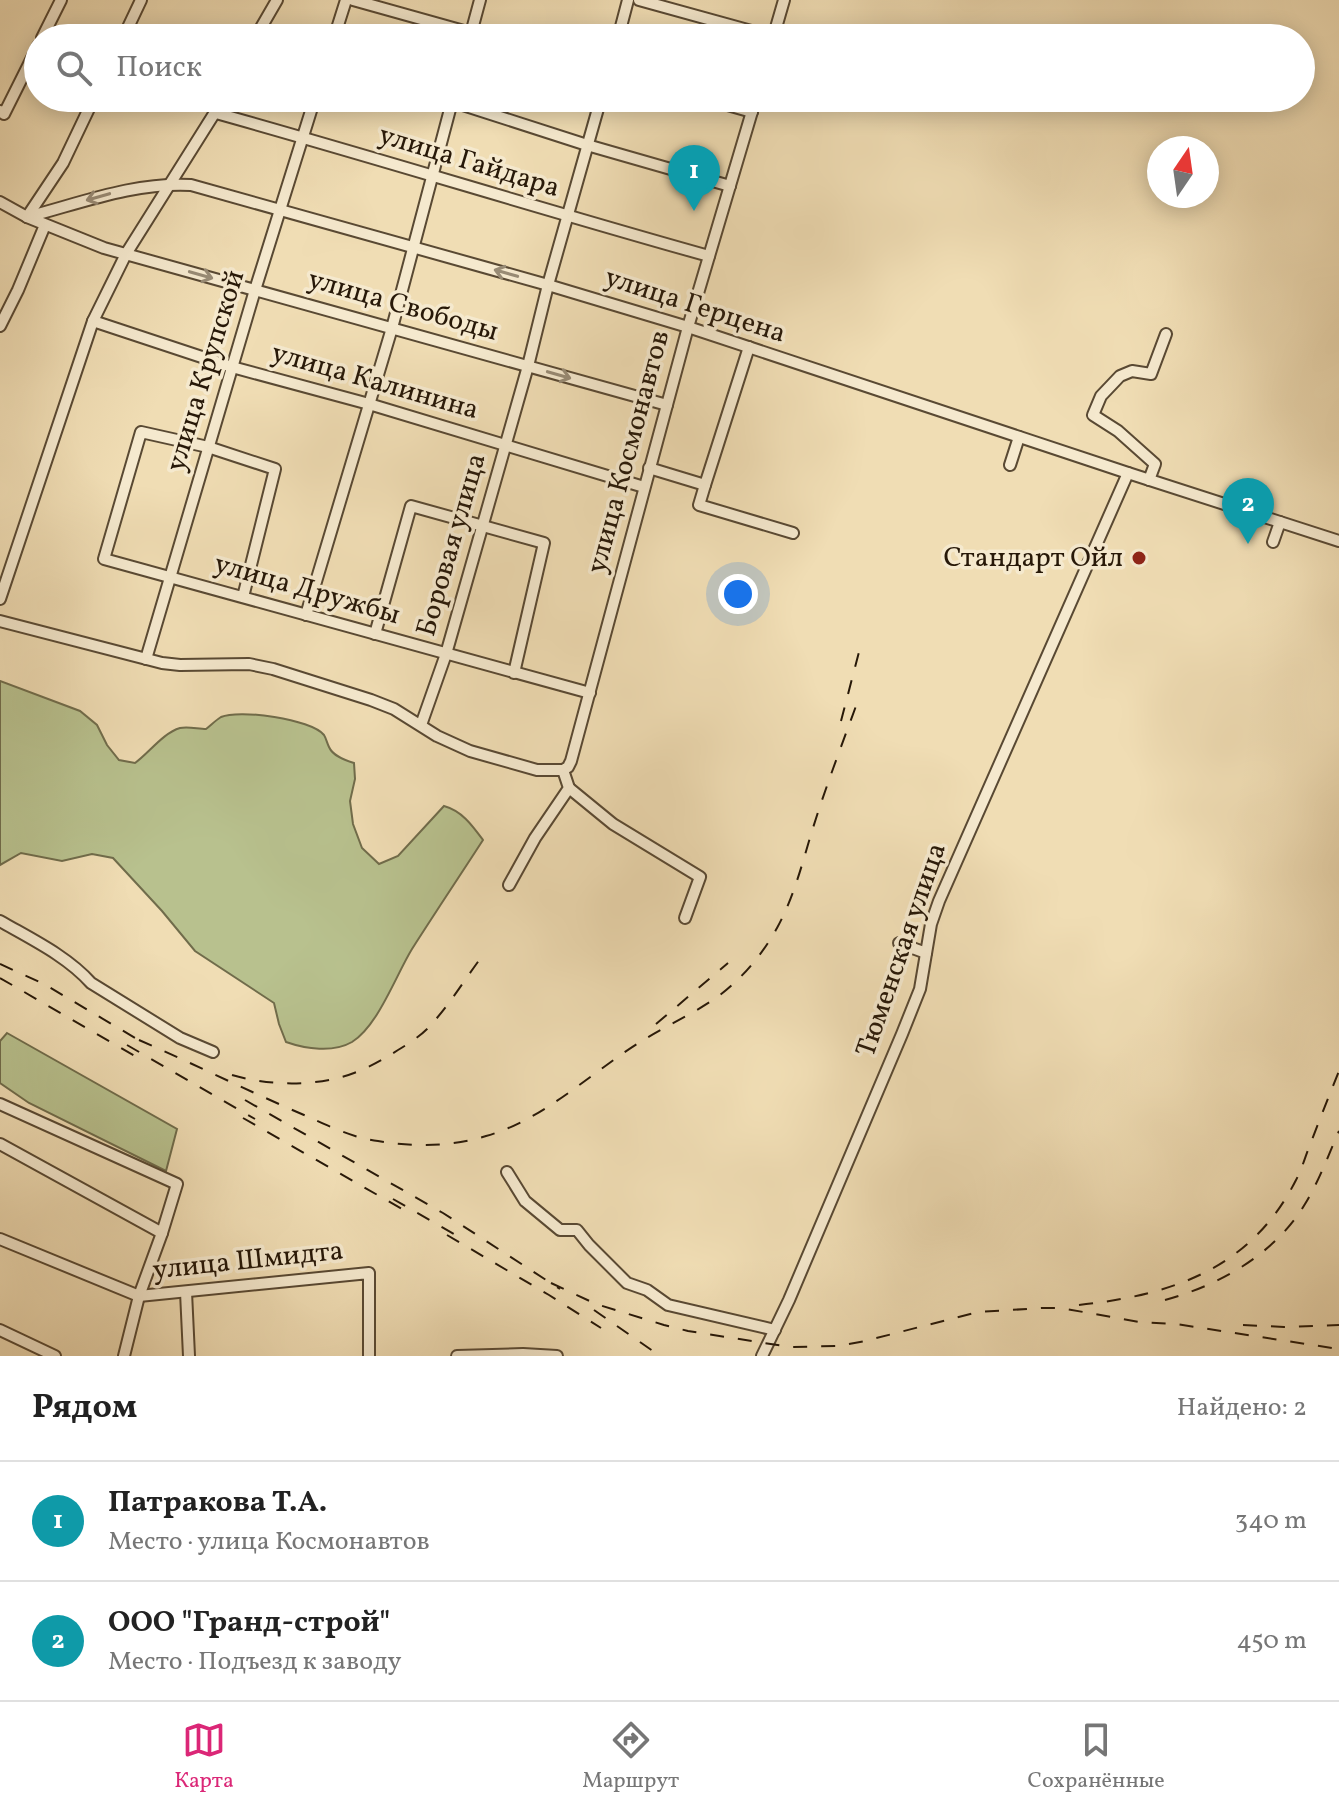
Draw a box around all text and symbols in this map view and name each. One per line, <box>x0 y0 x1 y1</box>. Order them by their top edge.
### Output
search box <box>24 24 1315 112</box>
icon: search <box>52 46 96 90</box>
text: Поиск <box>116 47 202 89</box>
street label: улица Гайдара <box>374 116 564 208</box>
north arrow <box>1147 136 1219 208</box>
pin: 1 <box>668 145 720 211</box>
one-way arrow <box>86 191 112 206</box>
street label: улица Герцена <box>599 258 791 354</box>
street label: улица Свободы <box>303 260 503 352</box>
street label: улица Крупской <box>157 265 255 477</box>
one-way arrow <box>493 265 519 280</box>
one-way arrow <box>188 269 214 284</box>
street label: улица Космонавтов <box>578 326 680 578</box>
street label: улица Калинина <box>267 334 483 430</box>
one-way arrow <box>546 368 572 383</box>
street label: Боровая улица <box>407 449 497 641</box>
pin: 2 <box>1222 478 1274 544</box>
place label: Стандарт Ойл <box>943 539 1123 578</box>
street label: улица Дружбы <box>210 545 404 635</box>
marker: Стандарт Ойл <box>1130 549 1148 567</box>
your location <box>718 574 758 614</box>
street label: Тюменская улица <box>847 838 957 1062</box>
street label: улица Шмидта <box>151 1232 345 1290</box>
text: Рядом <box>32 1385 137 1432</box>
text: Найдено: 2 <box>1177 1390 1307 1426</box>
text: Патракова Т.А. <box>108 1482 327 1524</box>
text: 1 <box>53 1503 63 1539</box>
text: 340 m <box>1235 1503 1307 1539</box>
text: Место · улица Космонавтов <box>108 1524 430 1560</box>
text: ООО "Гранд-строй" <box>108 1602 390 1644</box>
text: 2 <box>51 1623 65 1659</box>
text: 450 m <box>1236 1623 1307 1659</box>
text: Место · Подъезд к заводу <box>108 1644 402 1680</box>
tab: Карта <box>174 1718 234 1797</box>
tab: Маршрут <box>582 1718 679 1797</box>
tab: Сохранённые <box>1028 1718 1165 1797</box>

